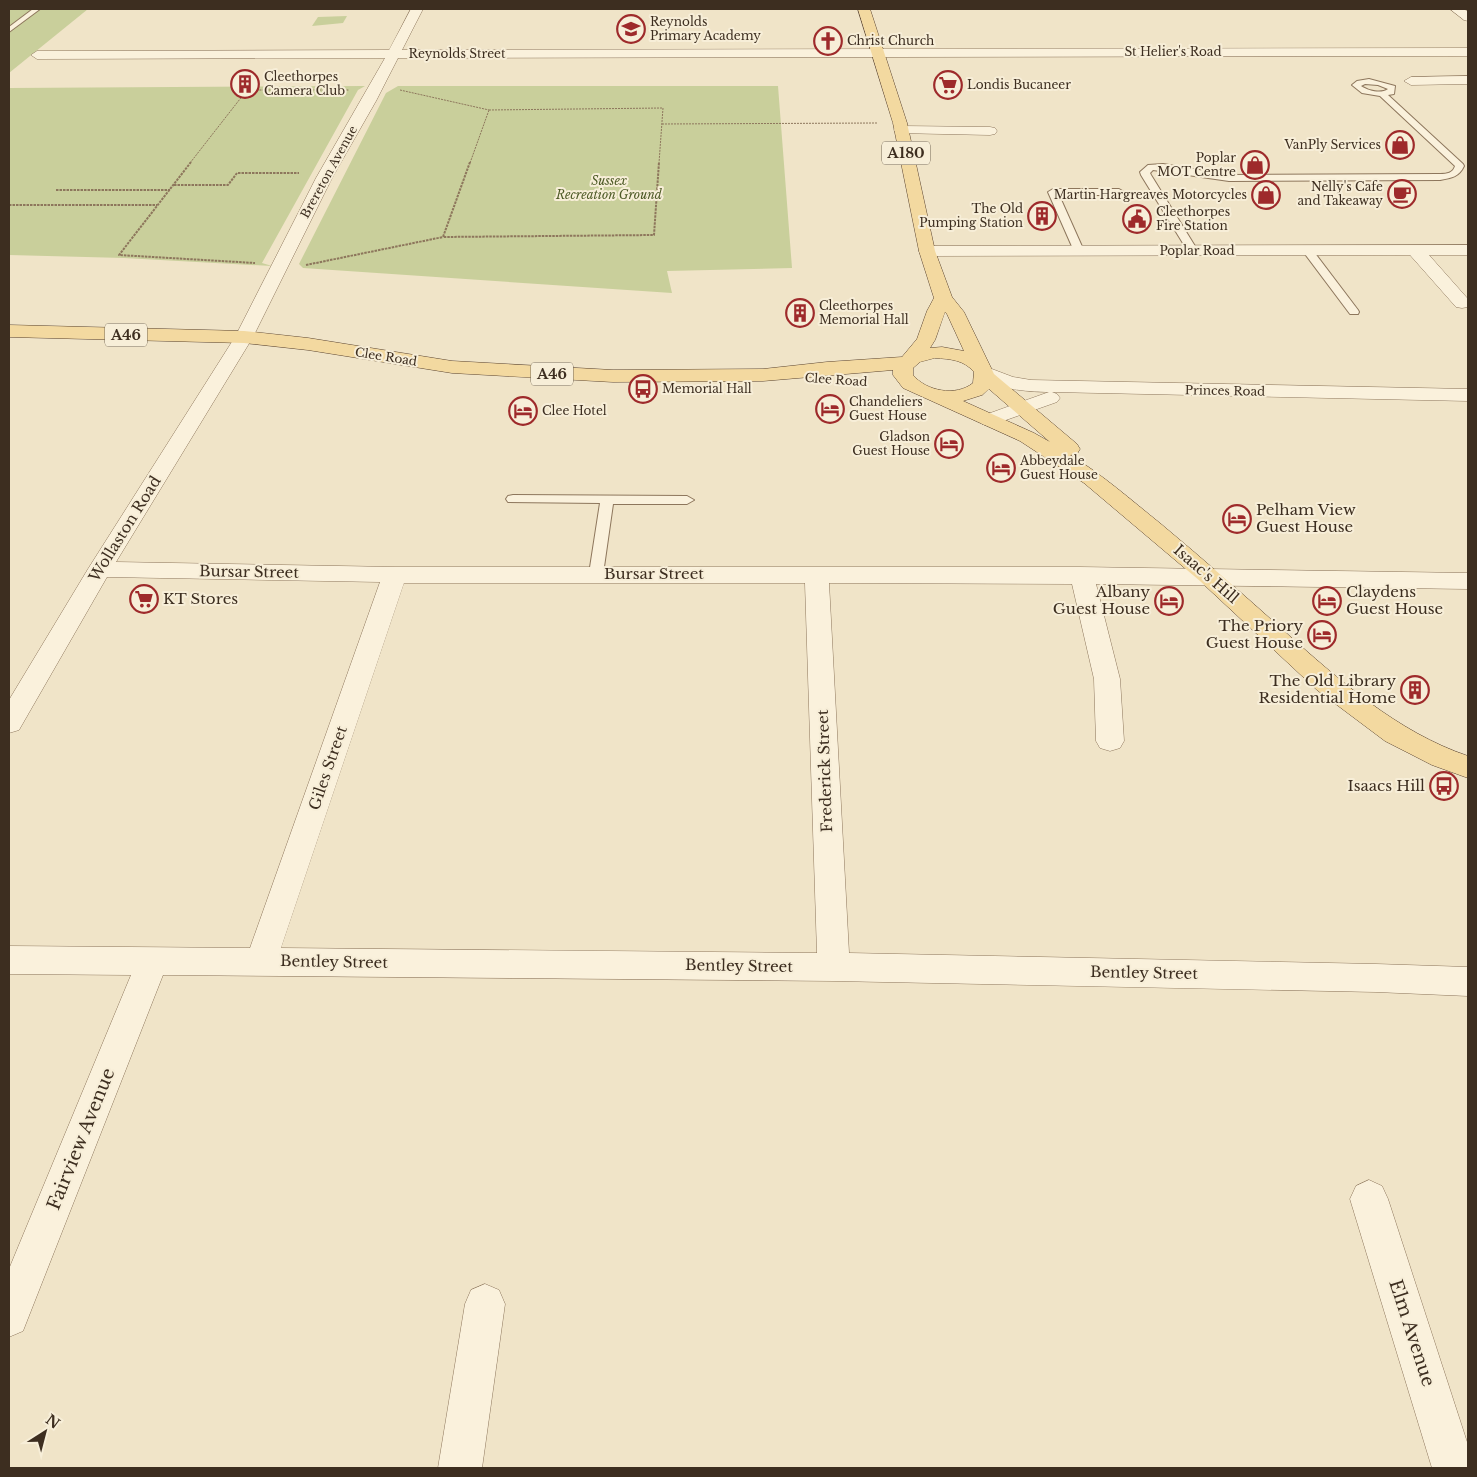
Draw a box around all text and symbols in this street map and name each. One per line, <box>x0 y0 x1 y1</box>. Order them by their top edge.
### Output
school or university icon: Reynolds Primary Academy <box>616 14 646 44</box>
place label: Reynolds Primary Academy <box>650 14 761 43</box>
church icon: Christ Church <box>813 26 843 56</box>
place label: Christ Church <box>847 33 934 48</box>
street label: St Helier's Road <box>1124 44 1222 59</box>
street label: Reynolds Street <box>409 46 506 61</box>
building icon: Cleethorpes Camera Club <box>230 69 260 99</box>
place label: Cleethorpes Camera Club <box>264 69 345 98</box>
supermarket icon: Londis Bucaneer <box>933 70 963 100</box>
place label: Londis Bucaneer <box>967 77 1071 92</box>
street label: Brereton Avenue <box>297 123 360 221</box>
shop icon: VanPly Services <box>1385 130 1415 160</box>
place label: VanPly Services <box>1283 137 1381 152</box>
road number: A180 <box>882 142 930 164</box>
place label: Poplar MOT Centre <box>1157 150 1236 179</box>
shop icon: Poplar MOT Centre <box>1240 150 1270 180</box>
park label: Sussex Recreation Ground <box>555 173 663 202</box>
place label: Nelly's Cafe and Takeaway <box>1297 179 1383 208</box>
cafe icon: Nelly's Cafe and Takeaway <box>1387 179 1417 209</box>
shop icon: Martin Hargreaves Motorcycles <box>1251 180 1281 210</box>
place label: Martin Hargreaves Motorcycles <box>1054 187 1247 202</box>
place label: The Old Pumping Station <box>919 201 1023 230</box>
building icon: The Old Pumping Station <box>1027 201 1057 231</box>
public building icon: Cleethorpes Fire Station <box>1122 204 1152 234</box>
place label: Cleethorpes Fire Station <box>1156 204 1230 233</box>
street label: Poplar Road <box>1159 243 1235 258</box>
building icon: Cleethorpes Memorial Hall <box>785 298 815 328</box>
place label: Cleethorpes Memorial Hall <box>819 298 909 327</box>
road number: A46 <box>105 324 147 346</box>
street label: Clee Road <box>354 344 418 369</box>
road number: A46 <box>531 362 573 386</box>
street label: Clee Road <box>804 370 868 389</box>
bus stop icon: Memorial Hall <box>628 374 658 404</box>
place label: Memorial Hall <box>662 381 752 396</box>
street label: Princes Road <box>1185 382 1265 399</box>
hotel icon: Chandeliers Guest House <box>815 394 845 424</box>
place label: Chandeliers Guest House <box>849 394 927 423</box>
hotel icon: Clee Hotel <box>508 396 538 426</box>
place label: Clee Hotel <box>542 403 607 418</box>
place label: Gladson Guest House <box>852 429 930 458</box>
hotel icon: Gladson Guest House <box>934 429 964 459</box>
hotel icon: Abbeydale Guest House <box>986 453 1016 483</box>
place label: Abbeydale Guest House <box>1019 453 1098 482</box>
street label: Wollaston Road <box>84 472 165 586</box>
place label: Pelham View Guest House <box>1256 500 1356 536</box>
hotel icon: Pelham View Guest House <box>1222 504 1252 534</box>
street label: Isaac's Hill <box>1170 540 1243 607</box>
street label: Bursar Street <box>199 561 299 582</box>
street label: Bursar Street <box>604 564 704 583</box>
place label: Albany Guest House <box>1053 582 1150 618</box>
place label: Claydens Guest House <box>1346 582 1443 618</box>
supermarket icon: KT Stores <box>129 584 159 614</box>
hotel icon: Albany Guest House <box>1154 586 1184 616</box>
hotel icon: Claydens Guest House <box>1312 586 1342 616</box>
place label: KT Stores <box>163 589 238 608</box>
place label: The Priory Guest House <box>1206 616 1303 652</box>
hotel icon: The Priory Guest House <box>1307 620 1337 650</box>
place label: The Old Library Residential Home <box>1258 671 1396 707</box>
building icon: The Old Library Residential Home <box>1400 675 1430 705</box>
street label: Frederick Street <box>813 709 836 833</box>
street label: Giles Street <box>304 723 351 812</box>
bus stop icon: Isaacs Hill <box>1429 771 1459 801</box>
place label: Isaacs Hill <box>1348 776 1425 795</box>
street label: Bentley Street <box>280 951 388 972</box>
street label: Bentley Street <box>685 955 793 976</box>
street label: Bentley Street <box>1090 962 1198 983</box>
street label: Fairview Avenue <box>42 1065 120 1213</box>
street label: Elm Avenue <box>1384 1277 1440 1389</box>
north arrow <box>20 1407 70 1457</box>
text: N <box>42 1410 63 1433</box>

